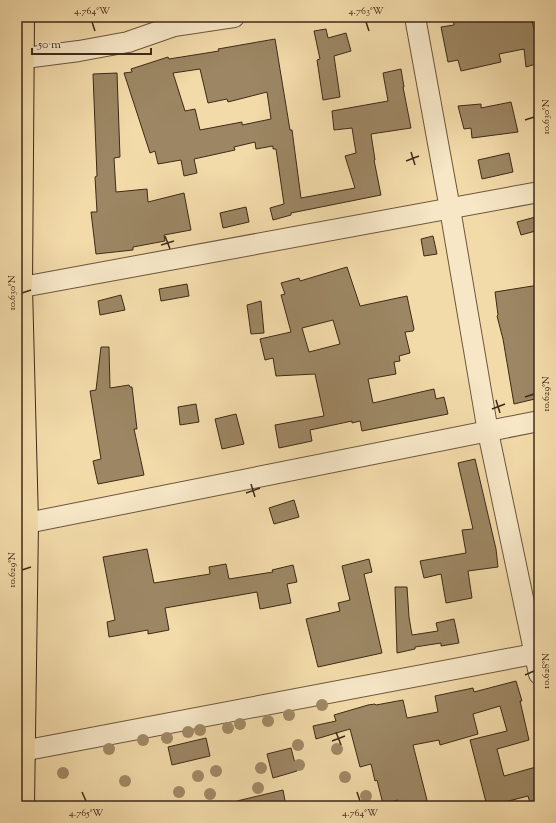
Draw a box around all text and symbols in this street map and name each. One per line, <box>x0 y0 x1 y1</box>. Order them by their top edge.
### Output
text: 4.764°W <box>74 4 110 19</box>
text: 4.763°W <box>348 4 384 19</box>
scale bar <box>32 30 151 56</box>
text: 50 m <box>37 36 61 54</box>
text: 10.630°N <box>539 99 554 135</box>
text: 10.630°N <box>5 275 20 311</box>
text: 10.629°N <box>539 376 554 412</box>
text: 10.629°N <box>5 552 20 588</box>
text: 10.628°N <box>539 653 554 689</box>
text: 4.765°W <box>69 806 103 821</box>
text: 4.764°W <box>342 806 378 821</box>

